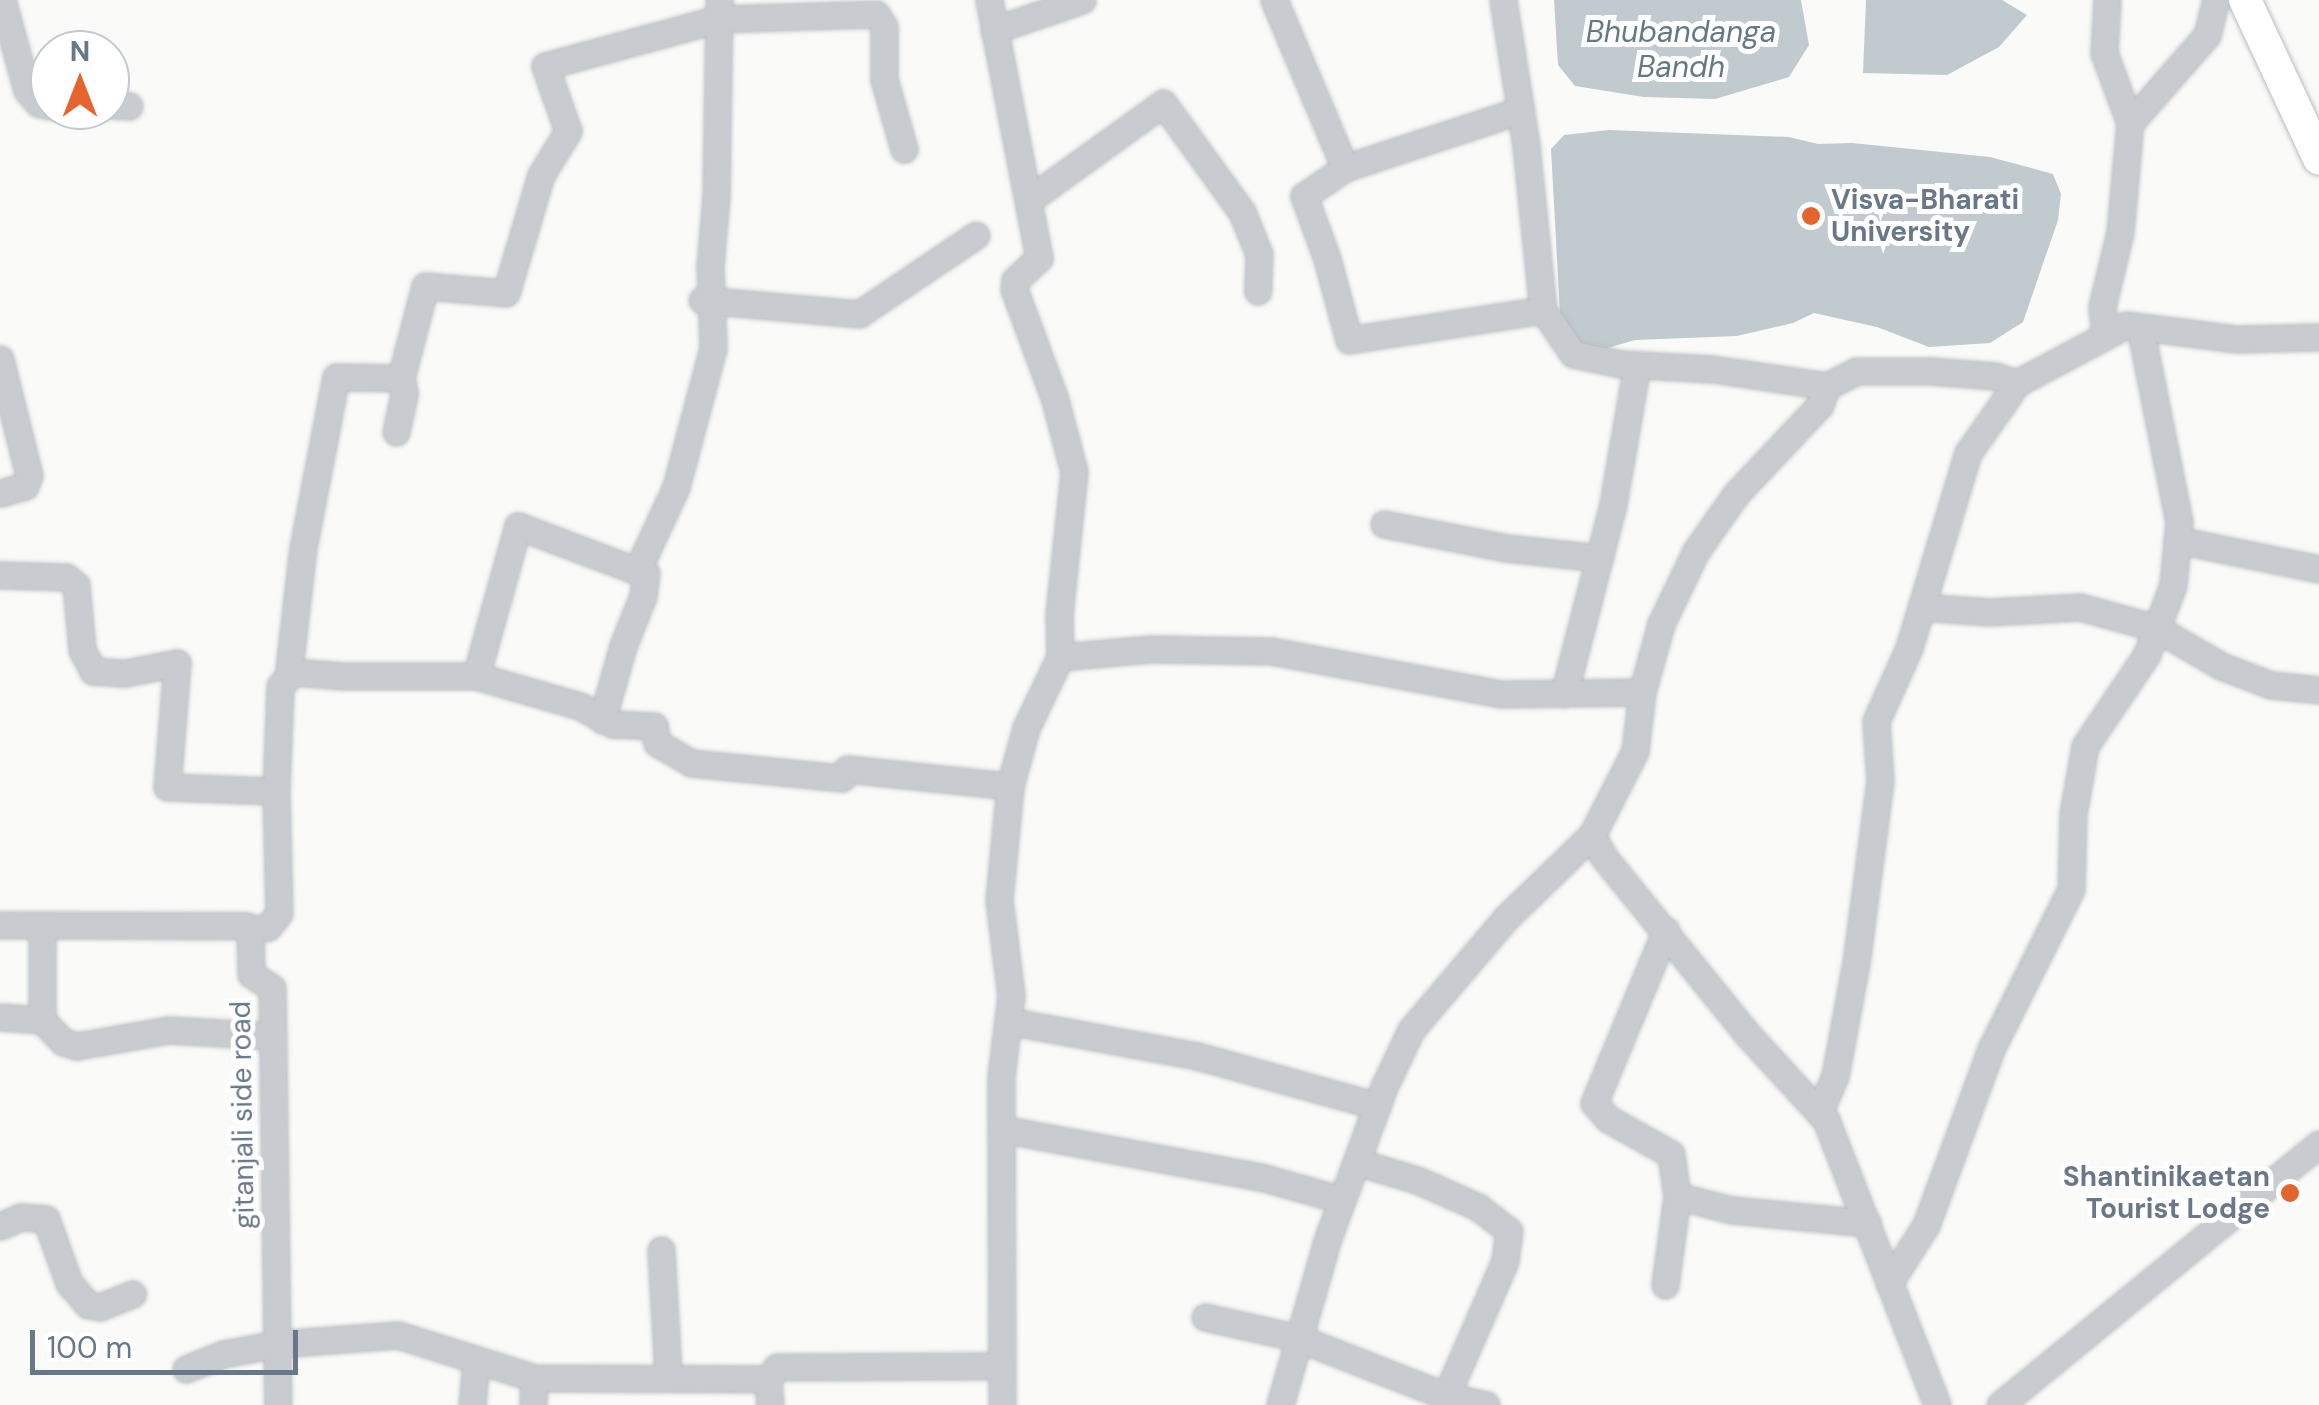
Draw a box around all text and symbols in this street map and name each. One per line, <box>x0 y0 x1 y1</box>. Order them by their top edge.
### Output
water label: Bhubandanga Bandh <box>1586 14 1776 84</box>
north arrow <box>30 30 130 130</box>
text: N <box>70 33 90 70</box>
place label: Visva-Bharati University <box>1831 183 2019 249</box>
marker: Visva-Bharati University <box>1800 205 1822 227</box>
street label: gitanjali side road <box>224 1001 262 1229</box>
place label: Shantinikaetan Tourist Lodge <box>2063 1160 2270 1226</box>
marker: Shantinikaetan Tourist Lodge <box>2279 1182 2301 1204</box>
scale bar <box>35 1310 302 1372</box>
text: 100 m <box>47 1328 132 1367</box>

